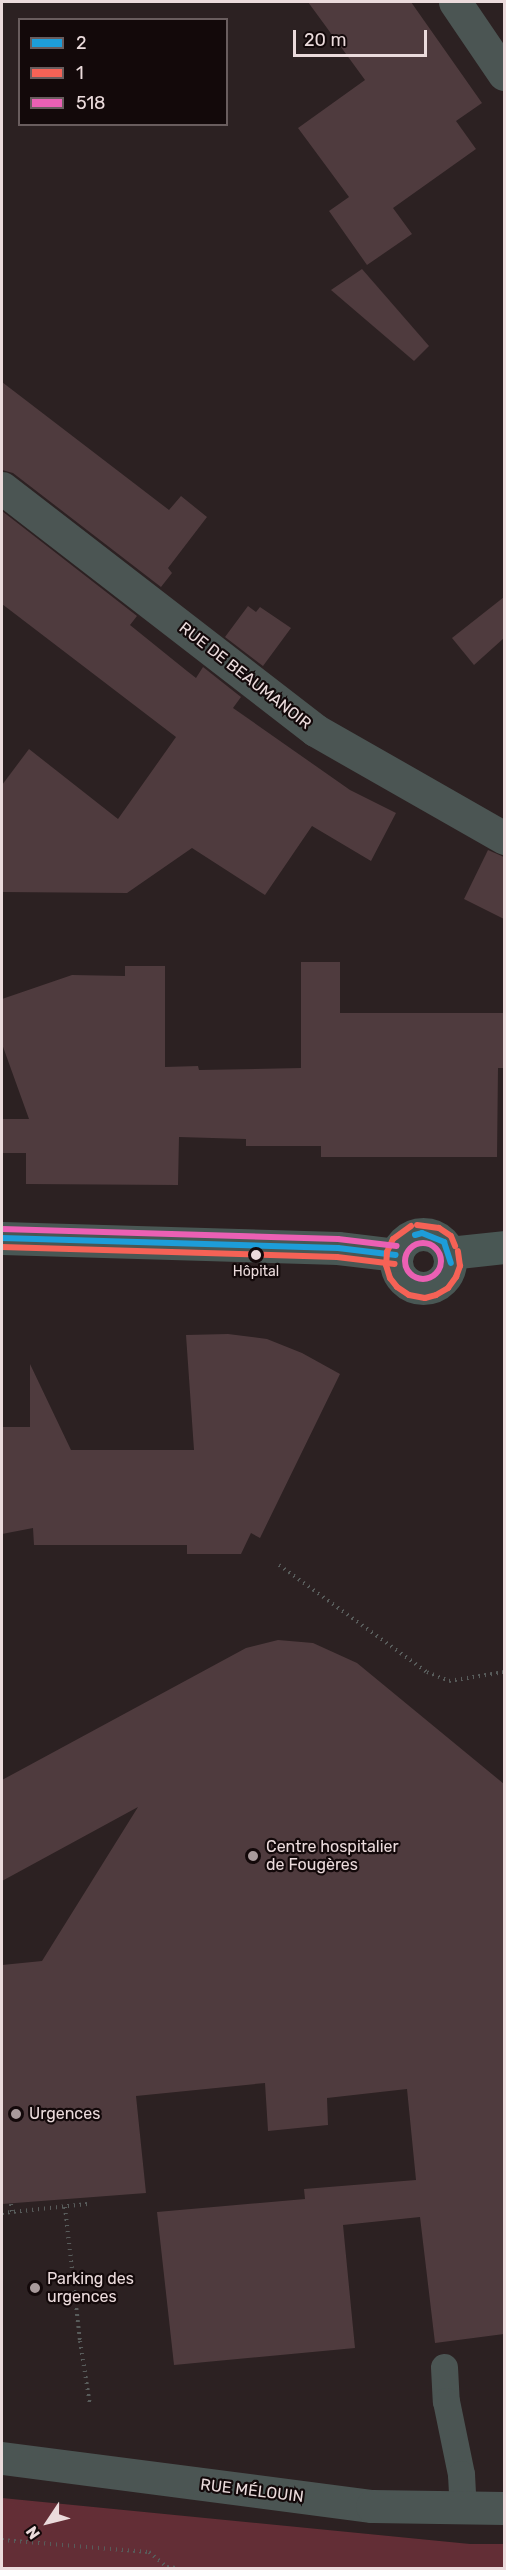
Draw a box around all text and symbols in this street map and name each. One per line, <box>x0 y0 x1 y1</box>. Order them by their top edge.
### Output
legend <box>18 18 228 126</box>
scale bar <box>296 18 430 56</box>
text: 20 m <box>304 29 346 51</box>
text: 2 <box>76 32 87 54</box>
text: 1 <box>76 62 84 84</box>
text: 518 <box>76 92 106 114</box>
street label: RUE DE BEAUMANOIR <box>175 618 315 734</box>
marker: Hôpital <box>250 1249 262 1261</box>
place label: Hôpital <box>233 1264 279 1280</box>
place label: Centre hospitalier de Fougères <box>266 1837 399 1875</box>
marker: Centre hospitalier de Fougères <box>244 1847 262 1865</box>
place label: Urgences <box>29 2104 100 2124</box>
marker: Urgences <box>7 2105 25 2123</box>
place label: Parking des urgences <box>47 2269 134 2307</box>
marker: Parking des urgences <box>28 2281 42 2295</box>
street label: RUE MÉLOUIN <box>199 2475 305 2507</box>
north arrow <box>18 2492 78 2552</box>
text: N <box>22 2522 44 2543</box>

